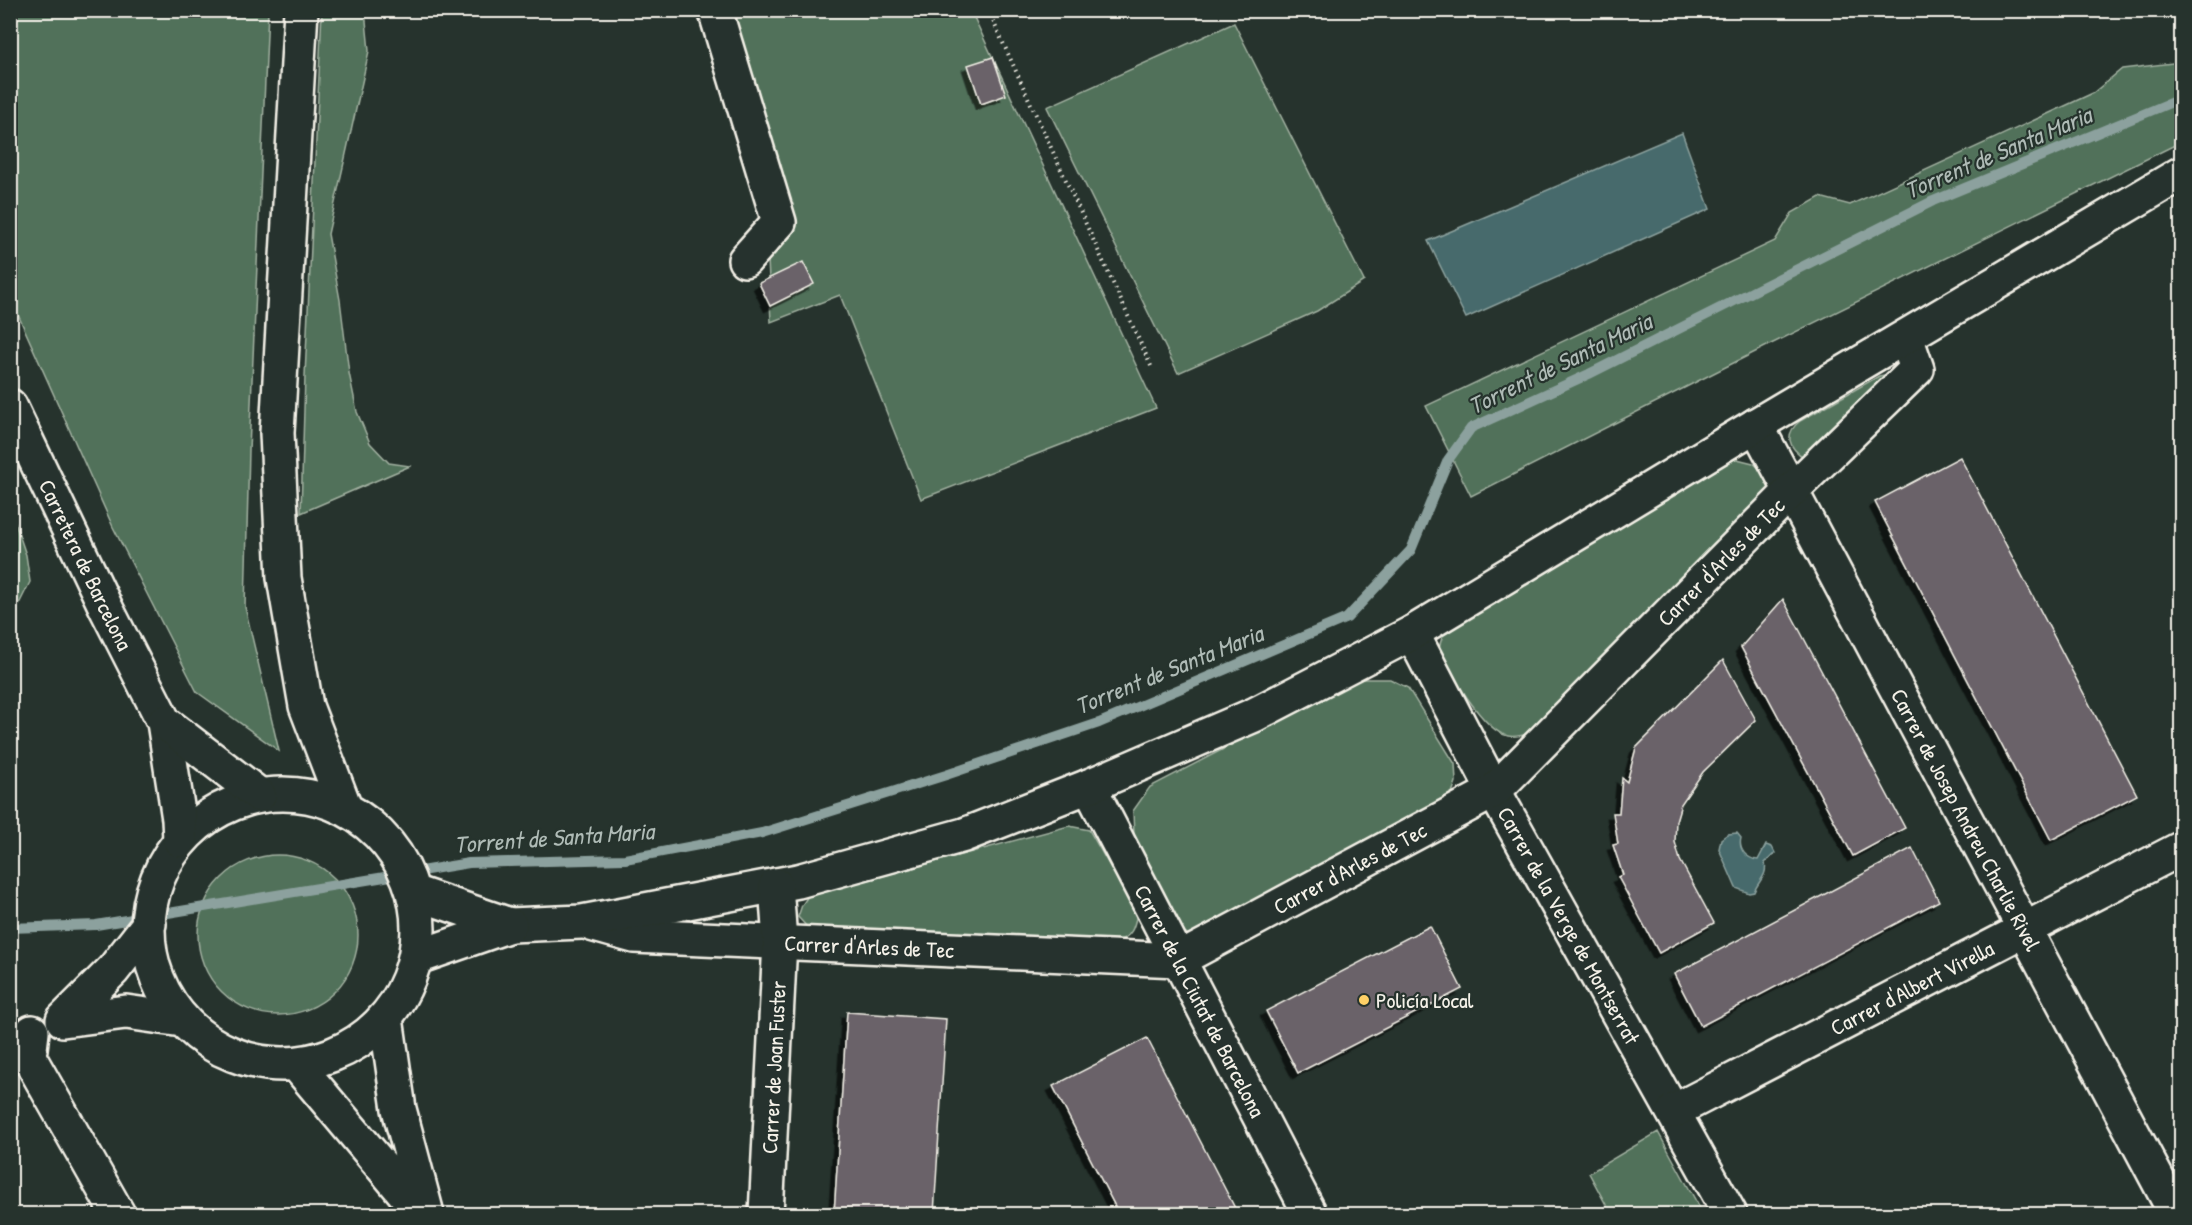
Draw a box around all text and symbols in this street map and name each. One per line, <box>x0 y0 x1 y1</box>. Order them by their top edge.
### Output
water label: Torrent de Santa Maria <box>1899 97 2098 206</box>
water label: Torrent de Santa Maria <box>1463 304 1659 421</box>
street label: Carretera de Barcelona <box>32 474 140 656</box>
street label: Carrer d'Arles de Tec <box>1651 491 1792 633</box>
water label: Torrent de Santa Maria <box>1070 616 1270 721</box>
street label: Carrer de Josep Andreu Charlie Rivel <box>1884 683 2048 956</box>
street label: Carrer de la Verge de Montserrat <box>1491 801 1648 1050</box>
water label: Torrent de Santa Maria <box>453 814 657 860</box>
street label: Carrer d'Arles de Tec <box>1268 815 1432 921</box>
street label: Carrer de la Ciutat de Barcelona <box>1128 880 1273 1123</box>
street label: Carrer d'Arles de Tec <box>784 928 955 965</box>
street label: Carrer d'Albert Virella <box>1825 933 1999 1043</box>
street label: Carrer de Joan Fuster <box>754 979 793 1155</box>
place label: Policía Local <box>1376 985 1474 1015</box>
marker: Policía Local <box>1357 993 1371 1007</box>

